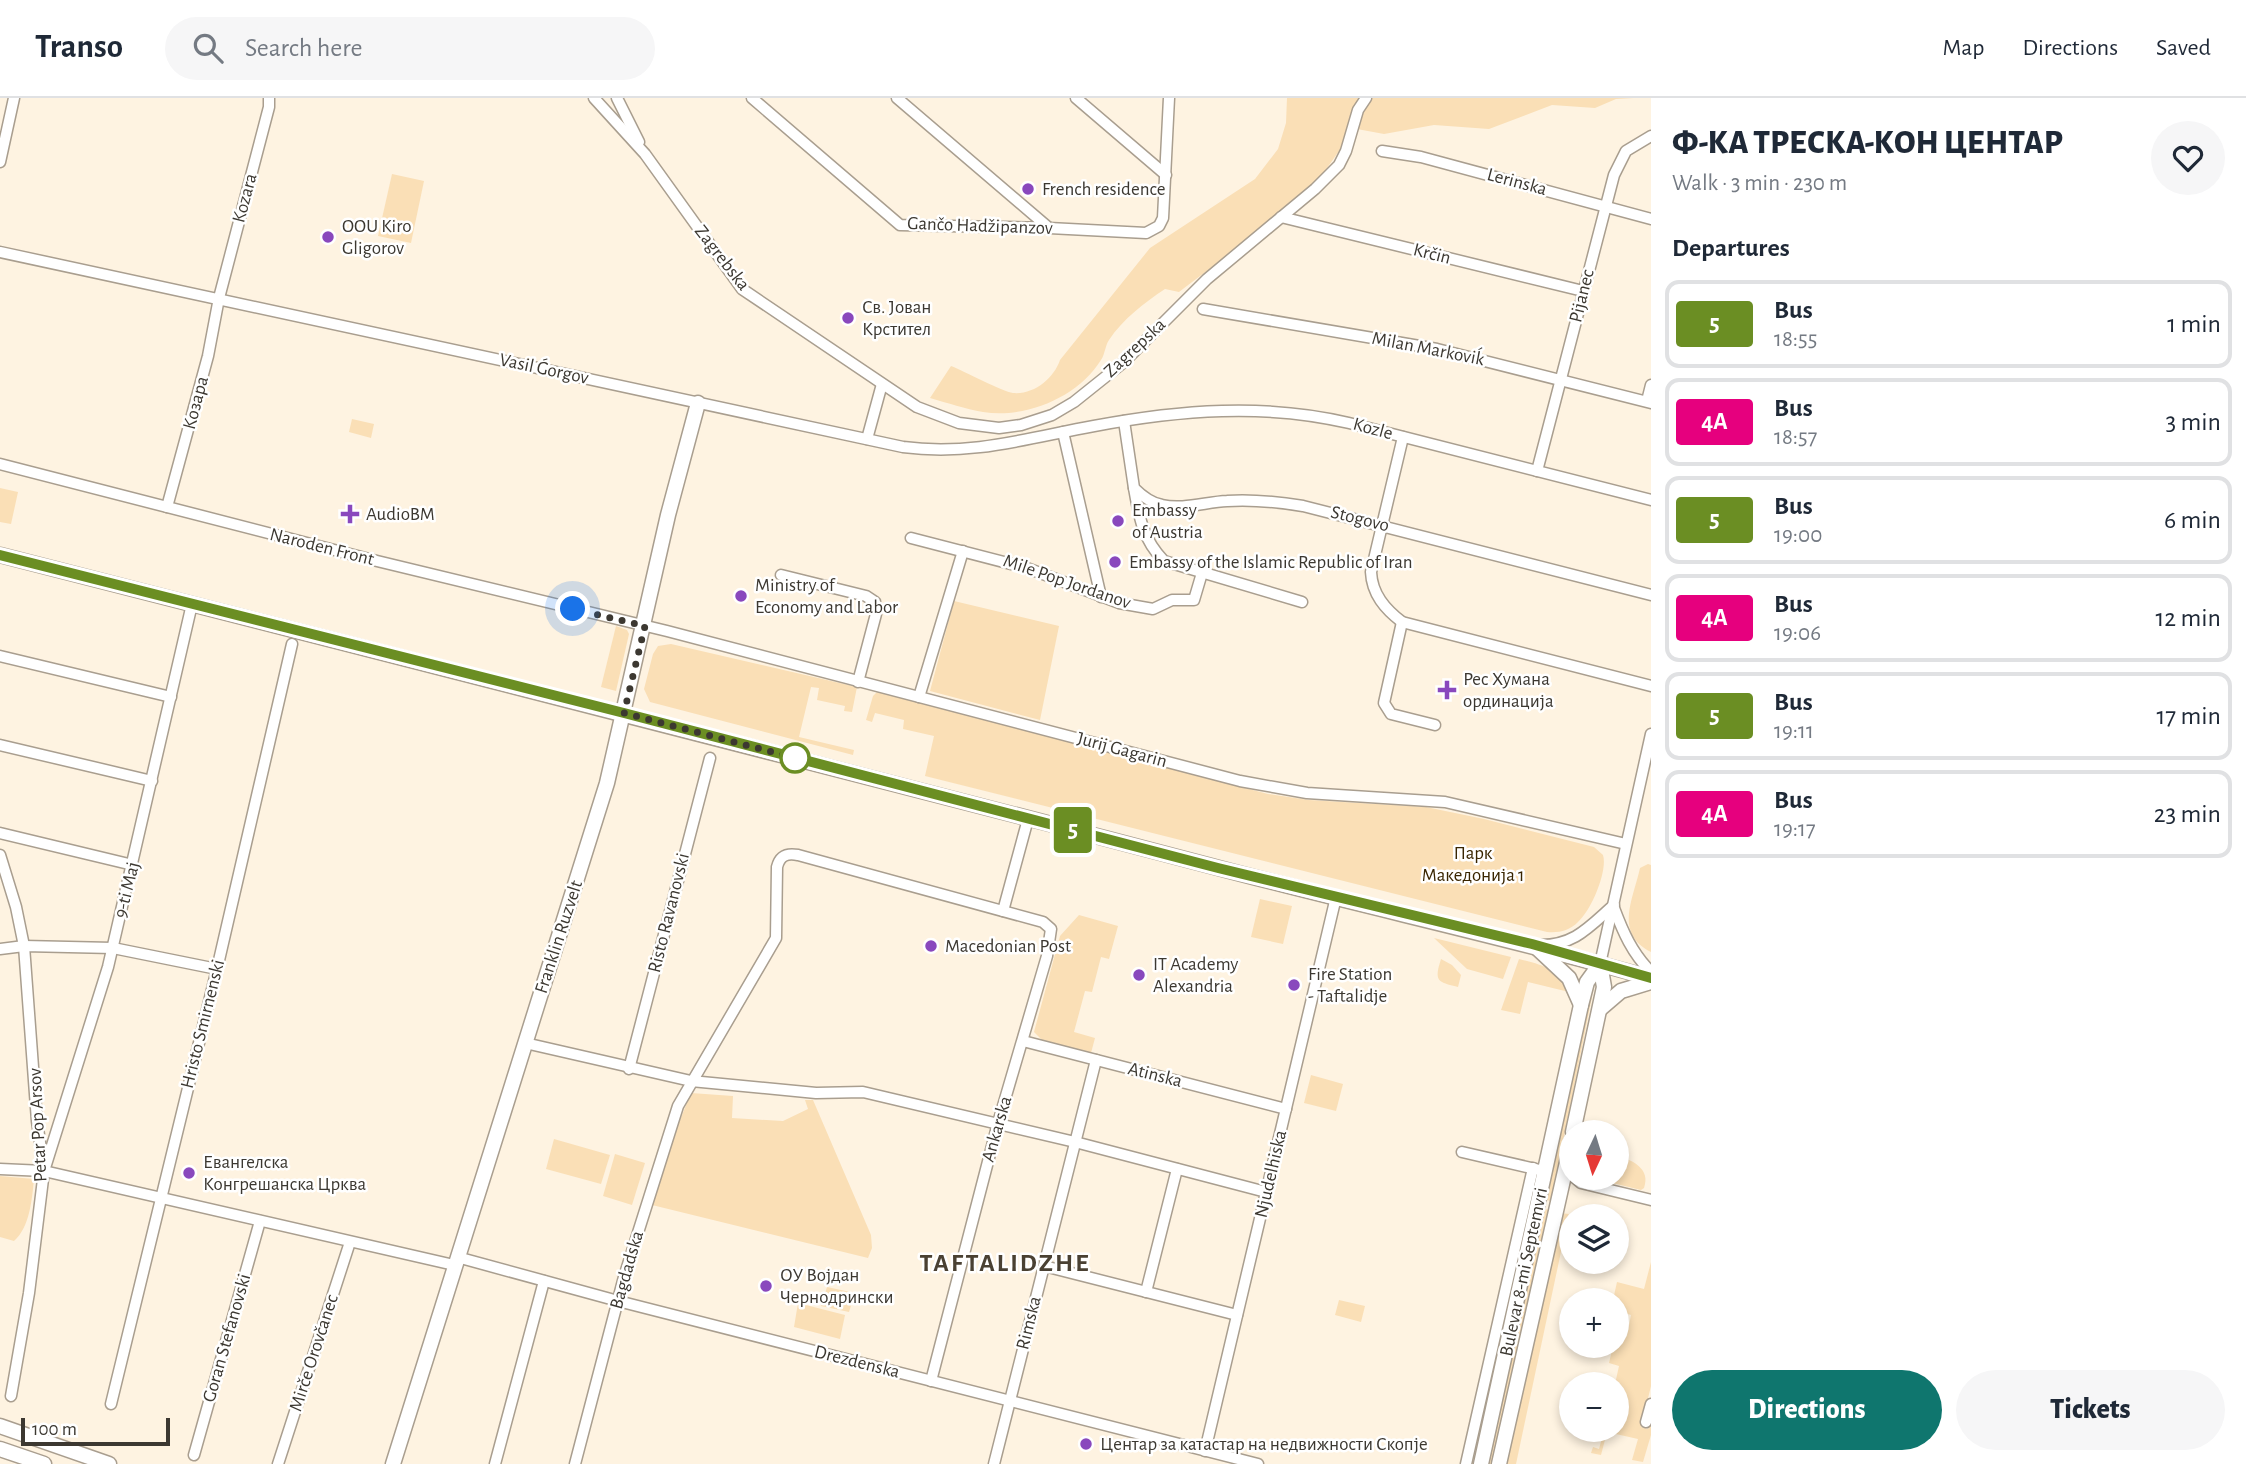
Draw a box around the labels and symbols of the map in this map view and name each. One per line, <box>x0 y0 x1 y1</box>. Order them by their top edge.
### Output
street label: Lerinska <box>1485 165 1549 199</box>
street label: Kozara <box>229 171 261 225</box>
place label: French residence <box>1042 180 1166 199</box>
marker: French residence <box>1020 181 1036 197</box>
street label: Gančo Hadžipanzov <box>907 214 1053 238</box>
place label: OOU Kiro Gligorov <box>342 217 412 258</box>
street label: Zagrebska <box>691 222 753 294</box>
marker: OOU Kiro Gligorov <box>320 229 336 245</box>
street label: Krčin <box>1411 240 1453 268</box>
street label: Pijanec <box>1566 268 1598 324</box>
place label: Св. Јован Крстител <box>862 298 932 339</box>
marker: Св. Јован Крстител <box>840 310 856 326</box>
street label: Zagrepska <box>1100 315 1170 381</box>
street label: Milan Markoviḱ <box>1370 326 1487 369</box>
street label: Vasil Ǵorgov <box>498 348 591 388</box>
street label: Козара <box>180 374 212 432</box>
street label: Kozle <box>1351 415 1395 443</box>
place label: Embassy of Austria <box>1132 501 1203 542</box>
street label: Stogovo <box>1329 503 1391 535</box>
marker: AudioBM <box>340 504 360 524</box>
place label: AudioBM <box>366 505 435 524</box>
marker: Embassy of Austria <box>1110 513 1126 529</box>
street label: Naroden Front <box>268 525 376 569</box>
street label: Mile Pop Jordanov <box>1001 551 1133 613</box>
place label: Embassy of the Islamic Republic of Iran <box>1129 553 1413 572</box>
marker: Embassy of the Islamic Republic of Iran <box>1107 554 1123 570</box>
place label: Ministry of Economy and Labor <box>755 576 898 617</box>
marker: Ministry of Economy and Labor <box>733 588 749 604</box>
your location <box>555 591 590 626</box>
place label: Рес Хумана ординација <box>1463 670 1554 711</box>
marker: Рес Хумана ординација <box>1437 680 1457 700</box>
street label: Jurij Gagarin <box>1075 729 1169 771</box>
unlabelled marker <box>780 743 810 773</box>
line badge: 5 <box>1050 807 1096 853</box>
park label: Парк Македонија 1 <box>1421 844 1525 885</box>
street label: Risto Ravanovski <box>645 851 693 975</box>
street label: 9-ti Maj <box>111 860 143 920</box>
street label: Franklin Ruzvelt <box>532 878 586 996</box>
place label: Macedonian Post <box>945 937 1071 956</box>
marker: Macedonian Post <box>923 938 939 954</box>
place label: IT Academy Alexandria <box>1153 955 1238 996</box>
street label: Hristo Smirnenski <box>178 958 228 1090</box>
place label: Fire Station - Taftalidje <box>1308 965 1392 1006</box>
marker: IT Academy Alexandria <box>1131 967 1147 983</box>
marker: Fire Station - Taftalidje <box>1286 977 1302 993</box>
street label: Atinska <box>1126 1059 1184 1091</box>
street label: Petar Pop Arsov <box>26 1068 50 1182</box>
street label: Ankarska <box>979 1094 1016 1164</box>
north arrow <box>1559 1120 1629 1190</box>
street label: Njudelhiska <box>1252 1128 1290 1220</box>
place label: Евангелска Конгрешанска Црква <box>203 1153 367 1194</box>
marker: Евангелска Конгрешанска Црква <box>181 1165 197 1181</box>
street label: Bulevar 8-mi Septemvri <box>1497 1186 1551 1358</box>
street label: Bagdadska <box>607 1228 647 1311</box>
district label: TAFTALIDZHE <box>920 1250 1090 1276</box>
place label: ОУ Војдан Чернодрински <box>780 1266 894 1307</box>
street label: Goran Stefanovski <box>200 1272 254 1404</box>
marker: ОУ Војдан Чернодрински <box>758 1278 774 1294</box>
street label: Mirče Orovčanec <box>286 1292 342 1414</box>
street label: Rimska <box>1013 1294 1045 1352</box>
street label: Drezdenska <box>812 1342 902 1382</box>
scale bar <box>21 1415 170 1447</box>
place label: Центар за катастар на недвижности Скопје <box>1100 1435 1428 1454</box>
marker: Центар за катастар на недвижности Скопје <box>1078 1436 1094 1452</box>

